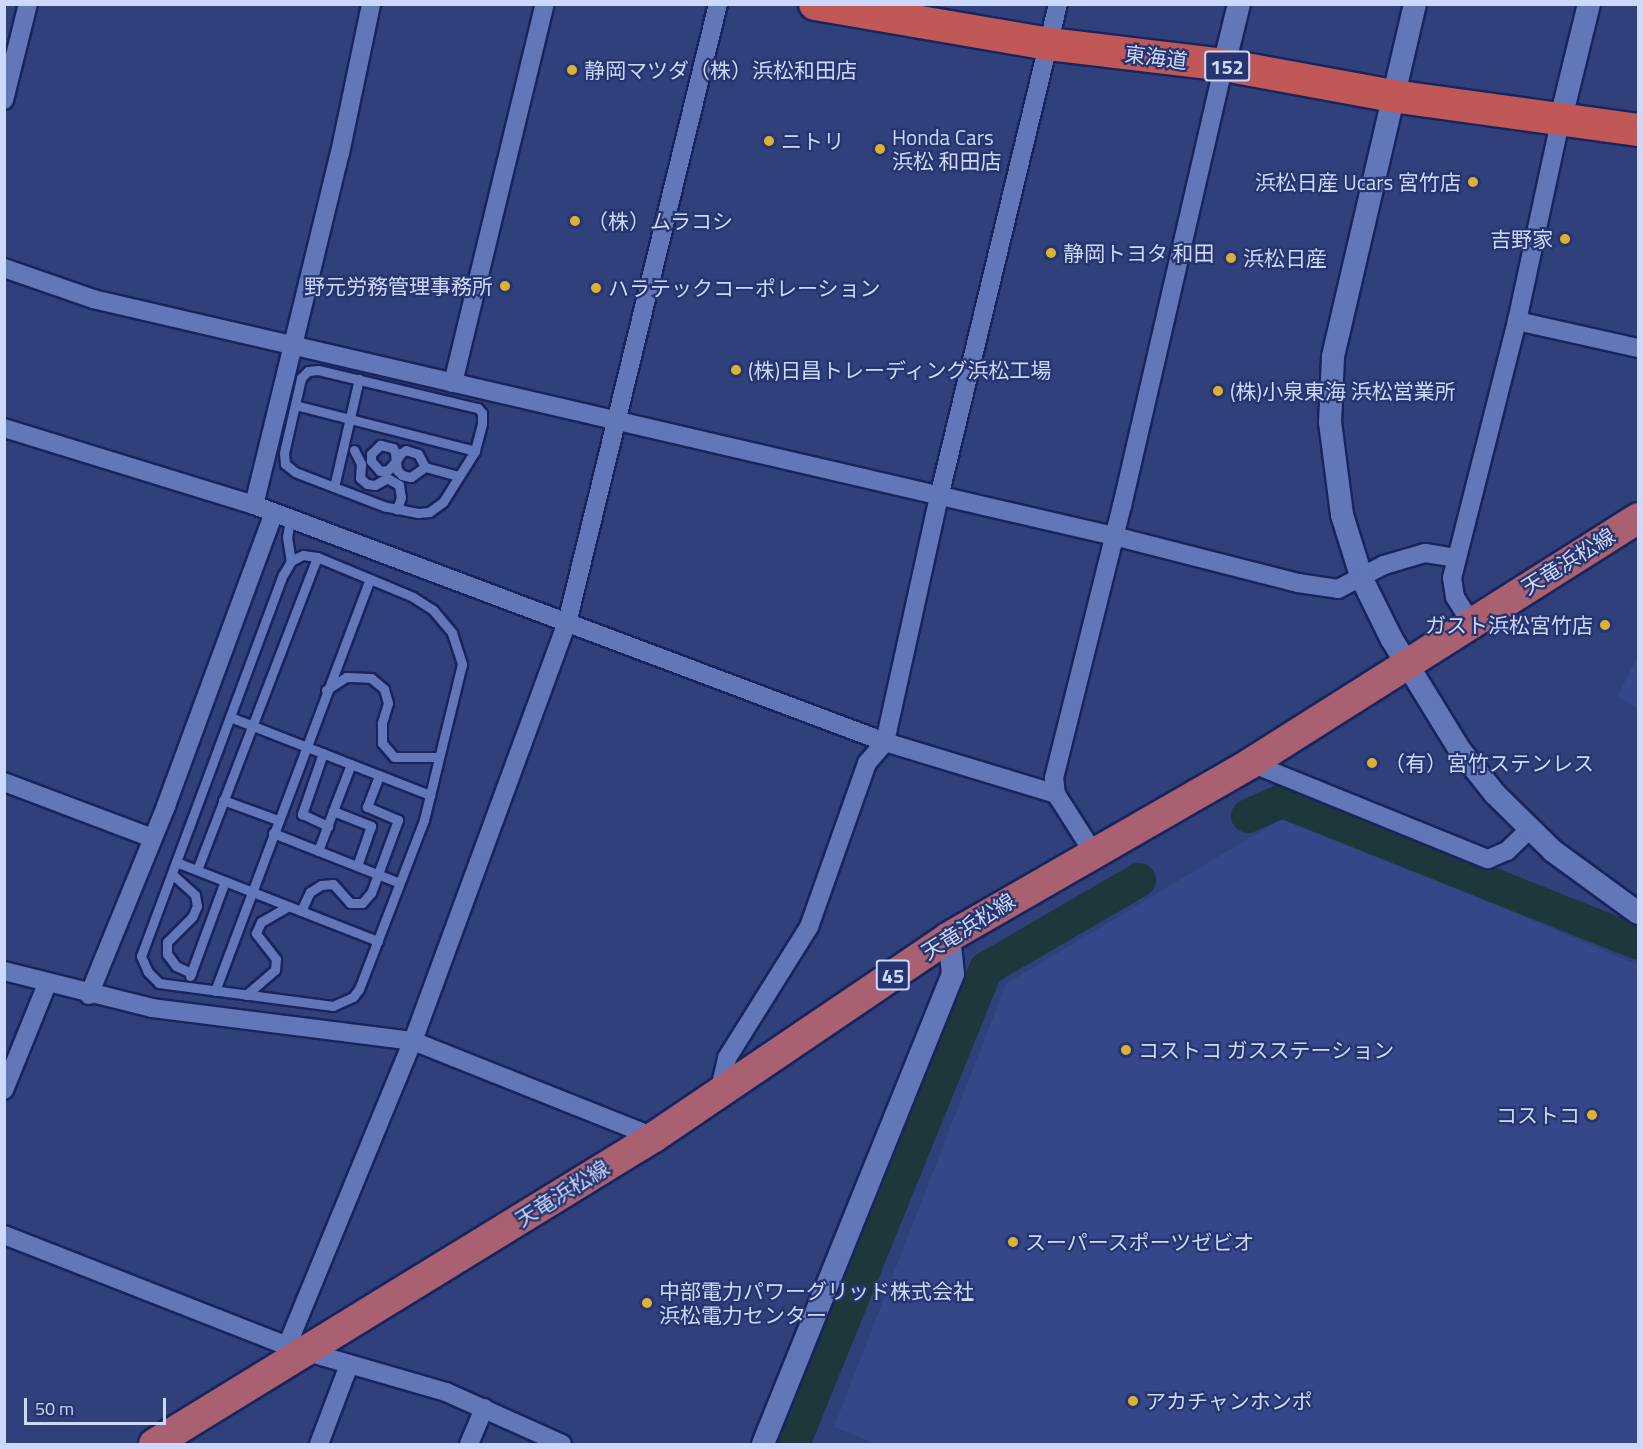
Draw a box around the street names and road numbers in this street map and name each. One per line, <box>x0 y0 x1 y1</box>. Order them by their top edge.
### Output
street label: 東海道 <box>1123 41 1189 73</box>
road number: 152 <box>1203 49 1251 83</box>
street label: 天竜浜松線 <box>1517 522 1619 600</box>
street label: 天竜浜松線 <box>917 887 1019 965</box>
road number: 45 <box>875 958 911 992</box>
street label: 天竜浜松線 <box>511 1154 613 1232</box>

